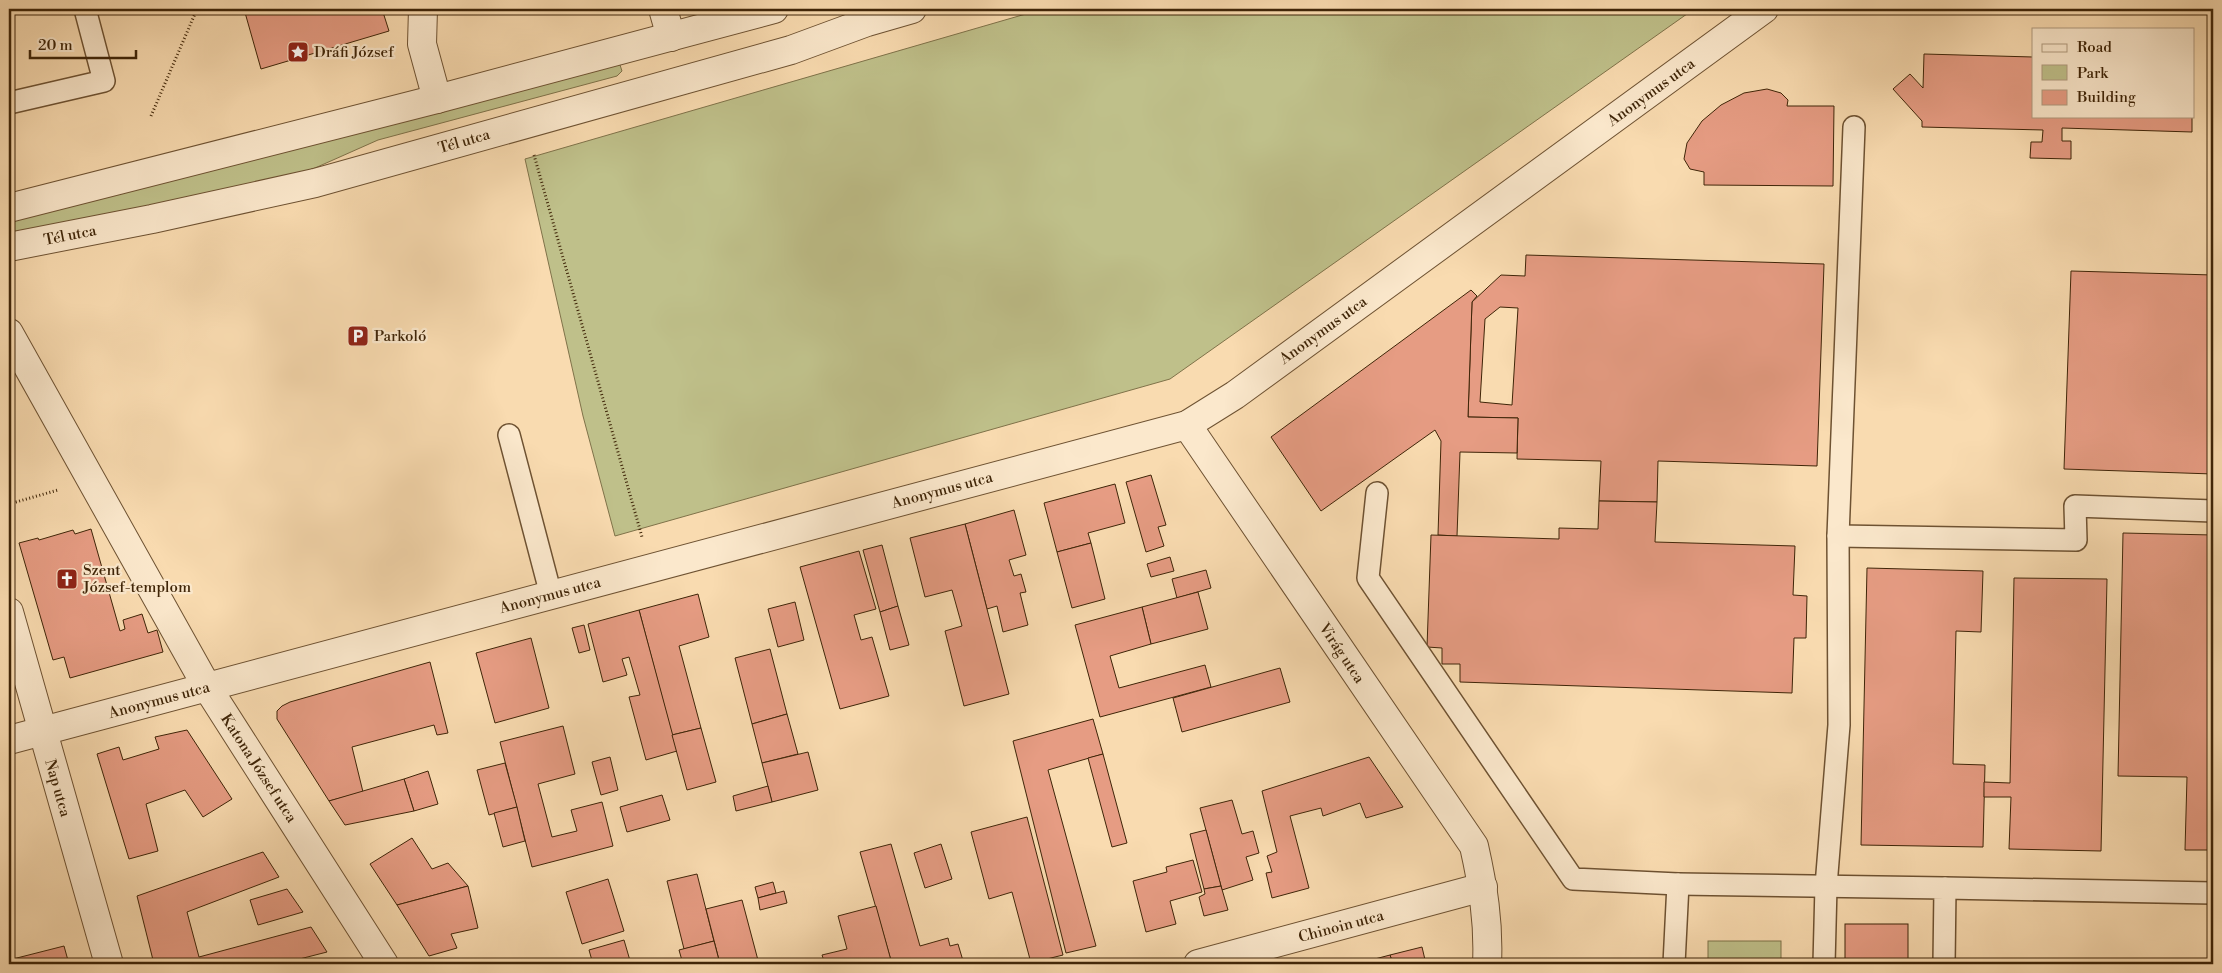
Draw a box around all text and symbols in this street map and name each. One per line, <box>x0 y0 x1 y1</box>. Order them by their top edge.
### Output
scale bar <box>30 28 136 60</box>
legend <box>2032 28 2194 118</box>
text: 20 m <box>38 36 73 55</box>
text: Road <box>2077 38 2112 57</box>
place icon: Dráfi József <box>286 40 310 64</box>
place label: Dráfi József <box>314 43 394 62</box>
street label: Anonymus utca <box>1603 54 1699 131</box>
text: Park <box>2077 64 2109 83</box>
text: Building <box>2076 88 2136 107</box>
street label: Tél utca <box>436 125 493 158</box>
street label: Tél utca <box>42 221 98 250</box>
street label: Anonymus utca <box>1275 292 1371 369</box>
parking icon: Parkoló <box>346 324 370 348</box>
place label: Parkoló <box>374 327 426 346</box>
street label: Anonymus utca <box>888 468 995 513</box>
place label: Szent József-templom <box>82 561 191 597</box>
church icon: Szent József-templom <box>55 567 79 591</box>
street label: Anonymus utca <box>496 573 603 618</box>
street label: Virág utca <box>1314 619 1369 687</box>
street label: Anonymus utca <box>105 678 212 723</box>
street label: Katona József utca <box>216 710 301 827</box>
street label: Nap utca <box>40 757 75 820</box>
street label: Chinoin utca <box>1296 906 1386 947</box>

